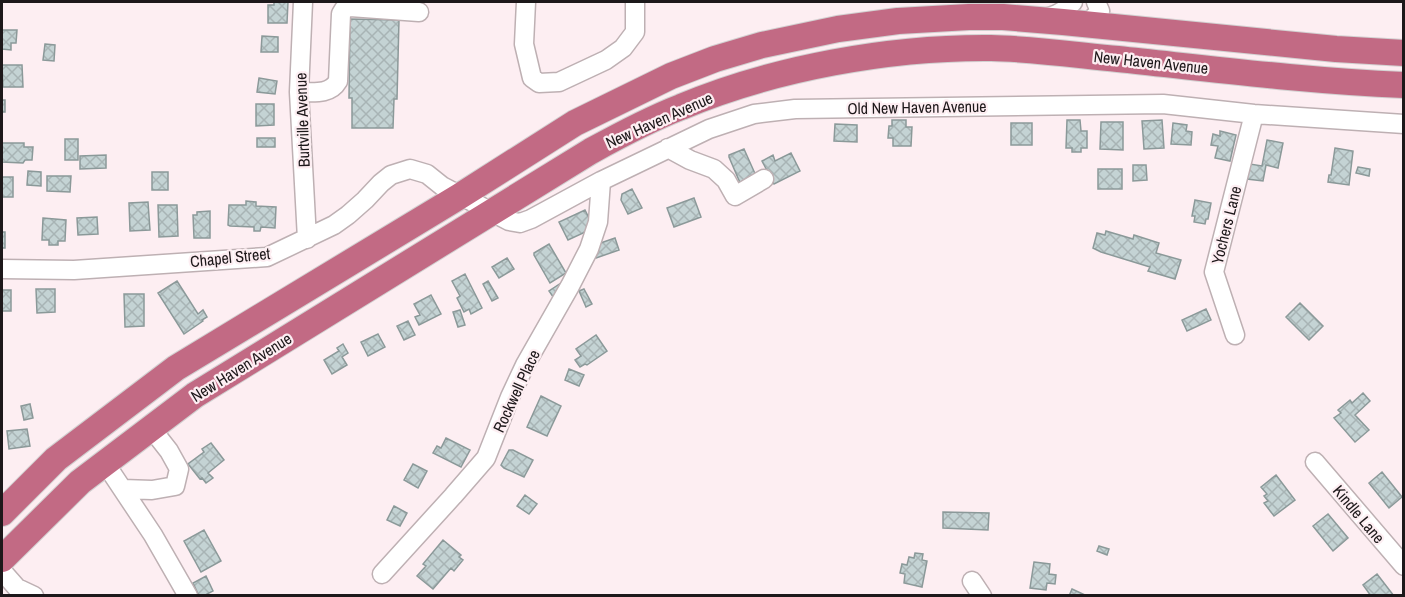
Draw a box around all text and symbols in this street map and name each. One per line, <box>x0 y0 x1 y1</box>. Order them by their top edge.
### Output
street label: New Haven Avenue <box>1093 45 1209 79</box>
street label: Burtville Avenue <box>289 72 315 168</box>
street label: New Haven Avenue <box>602 87 716 153</box>
street label: Old New Haven Avenue <box>847 95 987 119</box>
street label: Yochers Lane <box>1206 184 1246 266</box>
street label: Chapel Street <box>189 242 271 272</box>
street label: New Haven Avenue <box>186 327 296 407</box>
street label: Rockwell Place <box>487 346 545 436</box>
street label: Kindle Lane <box>1328 480 1390 548</box>

